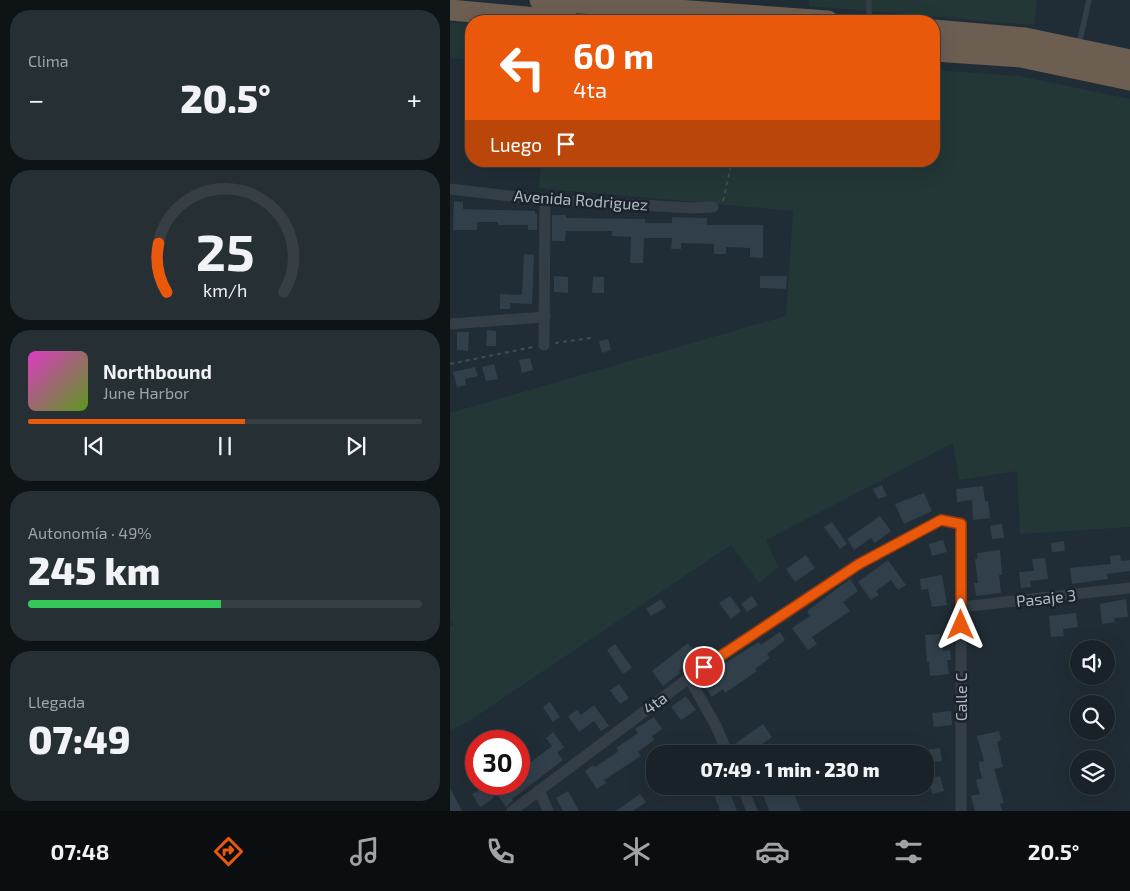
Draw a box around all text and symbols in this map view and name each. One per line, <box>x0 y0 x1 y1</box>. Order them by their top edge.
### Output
text: 60 m <box>573 34 654 76</box>
icon: left <box>490 35 555 100</box>
text: Clima <box>28 51 69 70</box>
text: 20.5° <box>180 75 271 121</box>
text: 4ta <box>573 76 607 102</box>
text: − <box>28 82 44 116</box>
text: + <box>407 82 422 116</box>
icon: arrive <box>552 130 580 158</box>
text: Luego <box>490 133 542 156</box>
street label: Avenida Rodriguez <box>513 185 649 214</box>
text: 25 <box>196 219 254 281</box>
text: km/h <box>203 279 247 301</box>
text: Northbound <box>103 360 212 383</box>
text: June Harbor <box>103 383 190 402</box>
icon: previous <box>80 432 108 460</box>
icon: pause <box>211 432 239 460</box>
icon: next <box>342 432 370 460</box>
text: Autonomía · 49% <box>28 523 152 542</box>
text: 245 km <box>28 547 160 593</box>
street label: Pasaje 3 <box>1015 585 1077 611</box>
position arrow <box>934 598 986 650</box>
map controls <box>1070 640 1115 795</box>
button: sound <box>1070 640 1115 685</box>
pin <box>683 646 725 688</box>
icon: arrive <box>690 653 718 681</box>
street label: Calle C <box>951 673 970 721</box>
street label: 4ta <box>639 688 670 718</box>
text: Llegada <box>28 692 85 711</box>
button: search <box>1070 695 1115 740</box>
text: 07:49 <box>28 716 131 762</box>
speed limit sign: 30 <box>465 730 530 795</box>
button: layers <box>1070 750 1115 795</box>
text: 07:49 · 1 min · 230 m <box>700 758 880 781</box>
icon: directions <box>211 834 246 869</box>
icon: music <box>347 834 382 869</box>
icon: phone <box>483 834 518 869</box>
icon: climate <box>619 834 654 869</box>
icon: car <box>755 834 790 869</box>
icon: filters <box>891 834 926 869</box>
text: 07:48 <box>51 838 109 864</box>
text: 20.5° <box>1028 838 1079 864</box>

